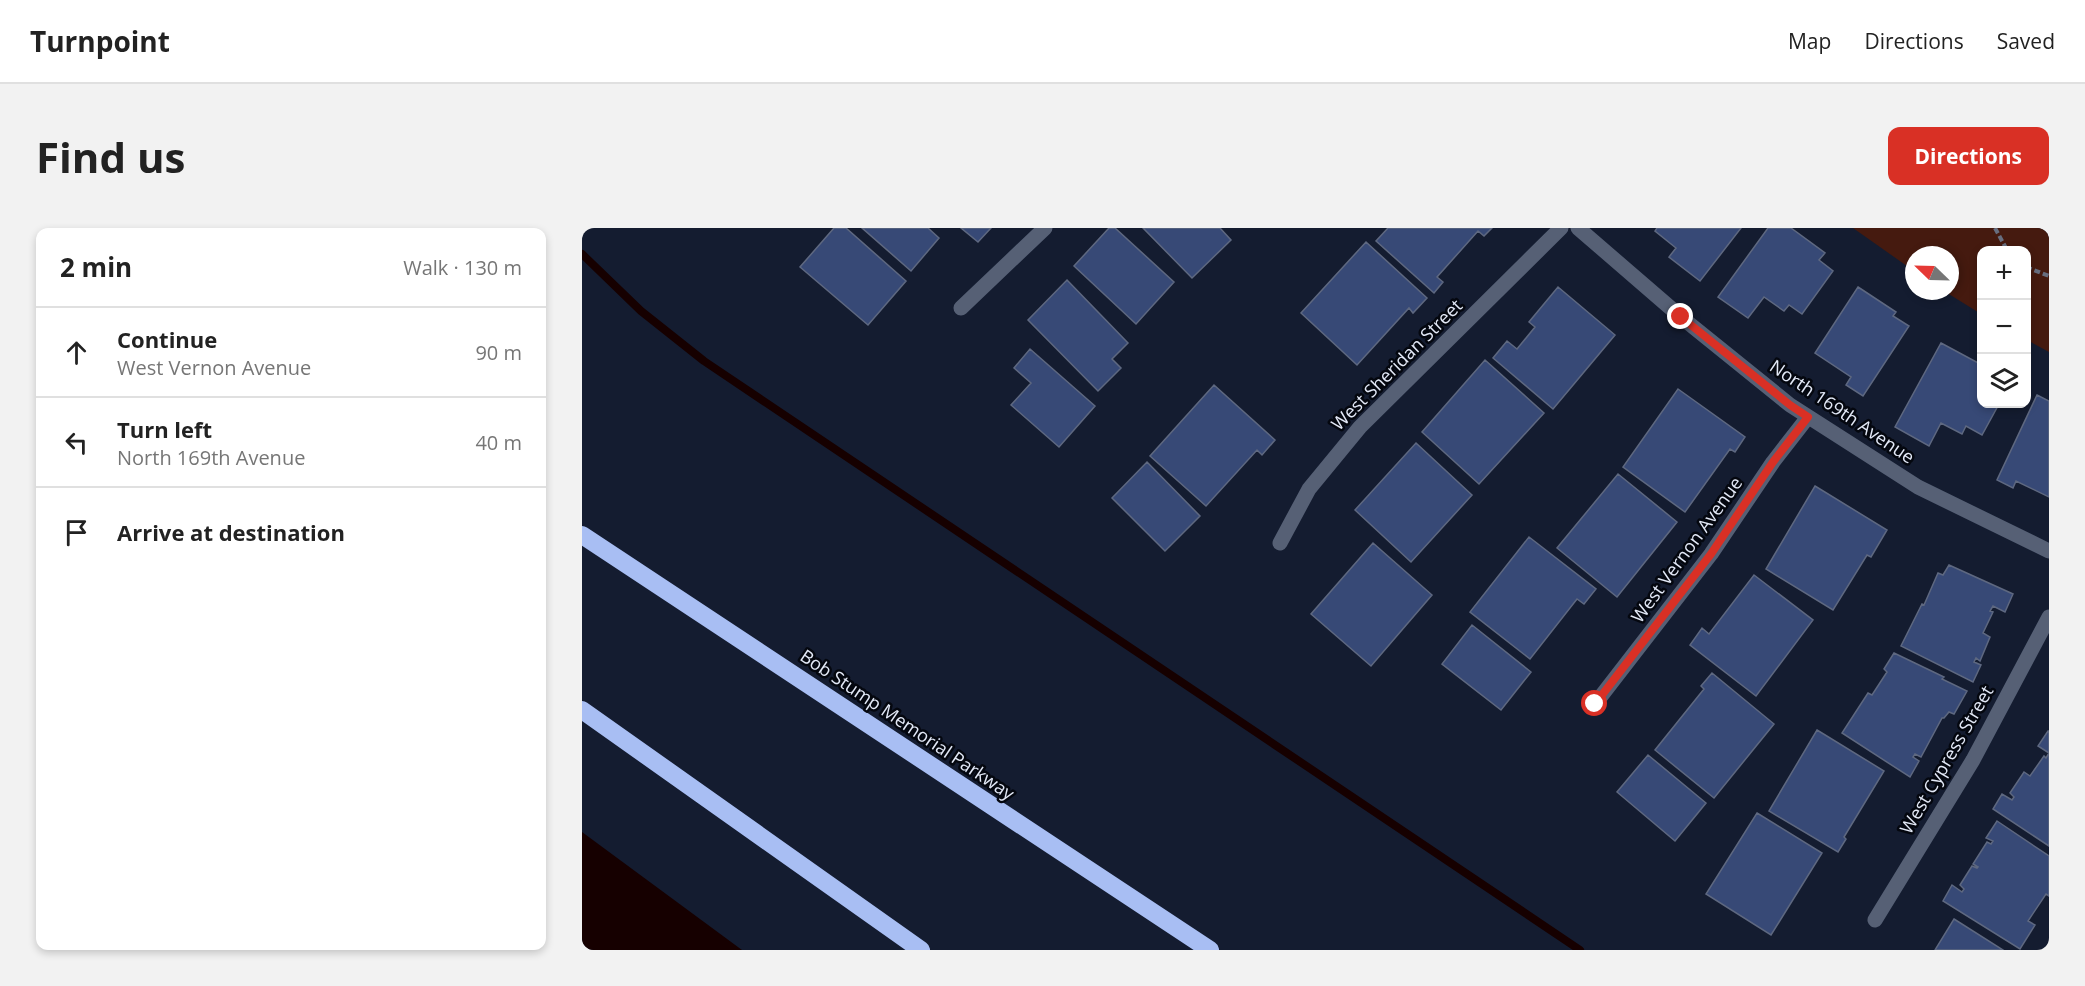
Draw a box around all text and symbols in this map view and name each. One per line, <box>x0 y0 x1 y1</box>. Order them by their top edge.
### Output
text: Turnpoint <box>30 22 170 60</box>
text: Map <box>1788 27 1831 55</box>
text: Directions <box>1864 27 1964 55</box>
text: Saved <box>1997 27 2055 55</box>
button: Directions <box>1888 127 2049 185</box>
text: Find us <box>36 128 185 185</box>
north arrow <box>1905 246 1959 300</box>
map controls <box>1977 246 2031 408</box>
button: + <box>1977 246 2031 300</box>
text: 2 min <box>60 249 132 285</box>
text: Walk · 130 m <box>403 254 522 281</box>
street label: West Sheridan Street <box>1325 293 1467 435</box>
button: − <box>1977 300 2031 354</box>
route end <box>1667 303 1693 329</box>
text: Continue <box>117 324 217 354</box>
icon: ahead <box>60 336 93 369</box>
text: 90 m <box>475 339 522 366</box>
text: West Vernon Avenue <box>117 354 311 381</box>
street label: North 169th Avenue <box>1766 354 1920 469</box>
button: layers <box>1977 354 2031 408</box>
text: Turn left <box>117 414 212 444</box>
icon: left <box>60 426 93 459</box>
text: 40 m <box>475 429 522 456</box>
text: North 169th Avenue <box>117 444 305 471</box>
street label: West Vernon Avenue <box>1625 472 1747 627</box>
icon: arrive <box>60 516 93 549</box>
text: Arrive at destination <box>117 517 345 547</box>
street label: Bob Stump Memorial Parkway <box>796 643 1020 805</box>
street label: West Cypress Street <box>1894 681 1998 838</box>
route start <box>1581 690 1607 716</box>

